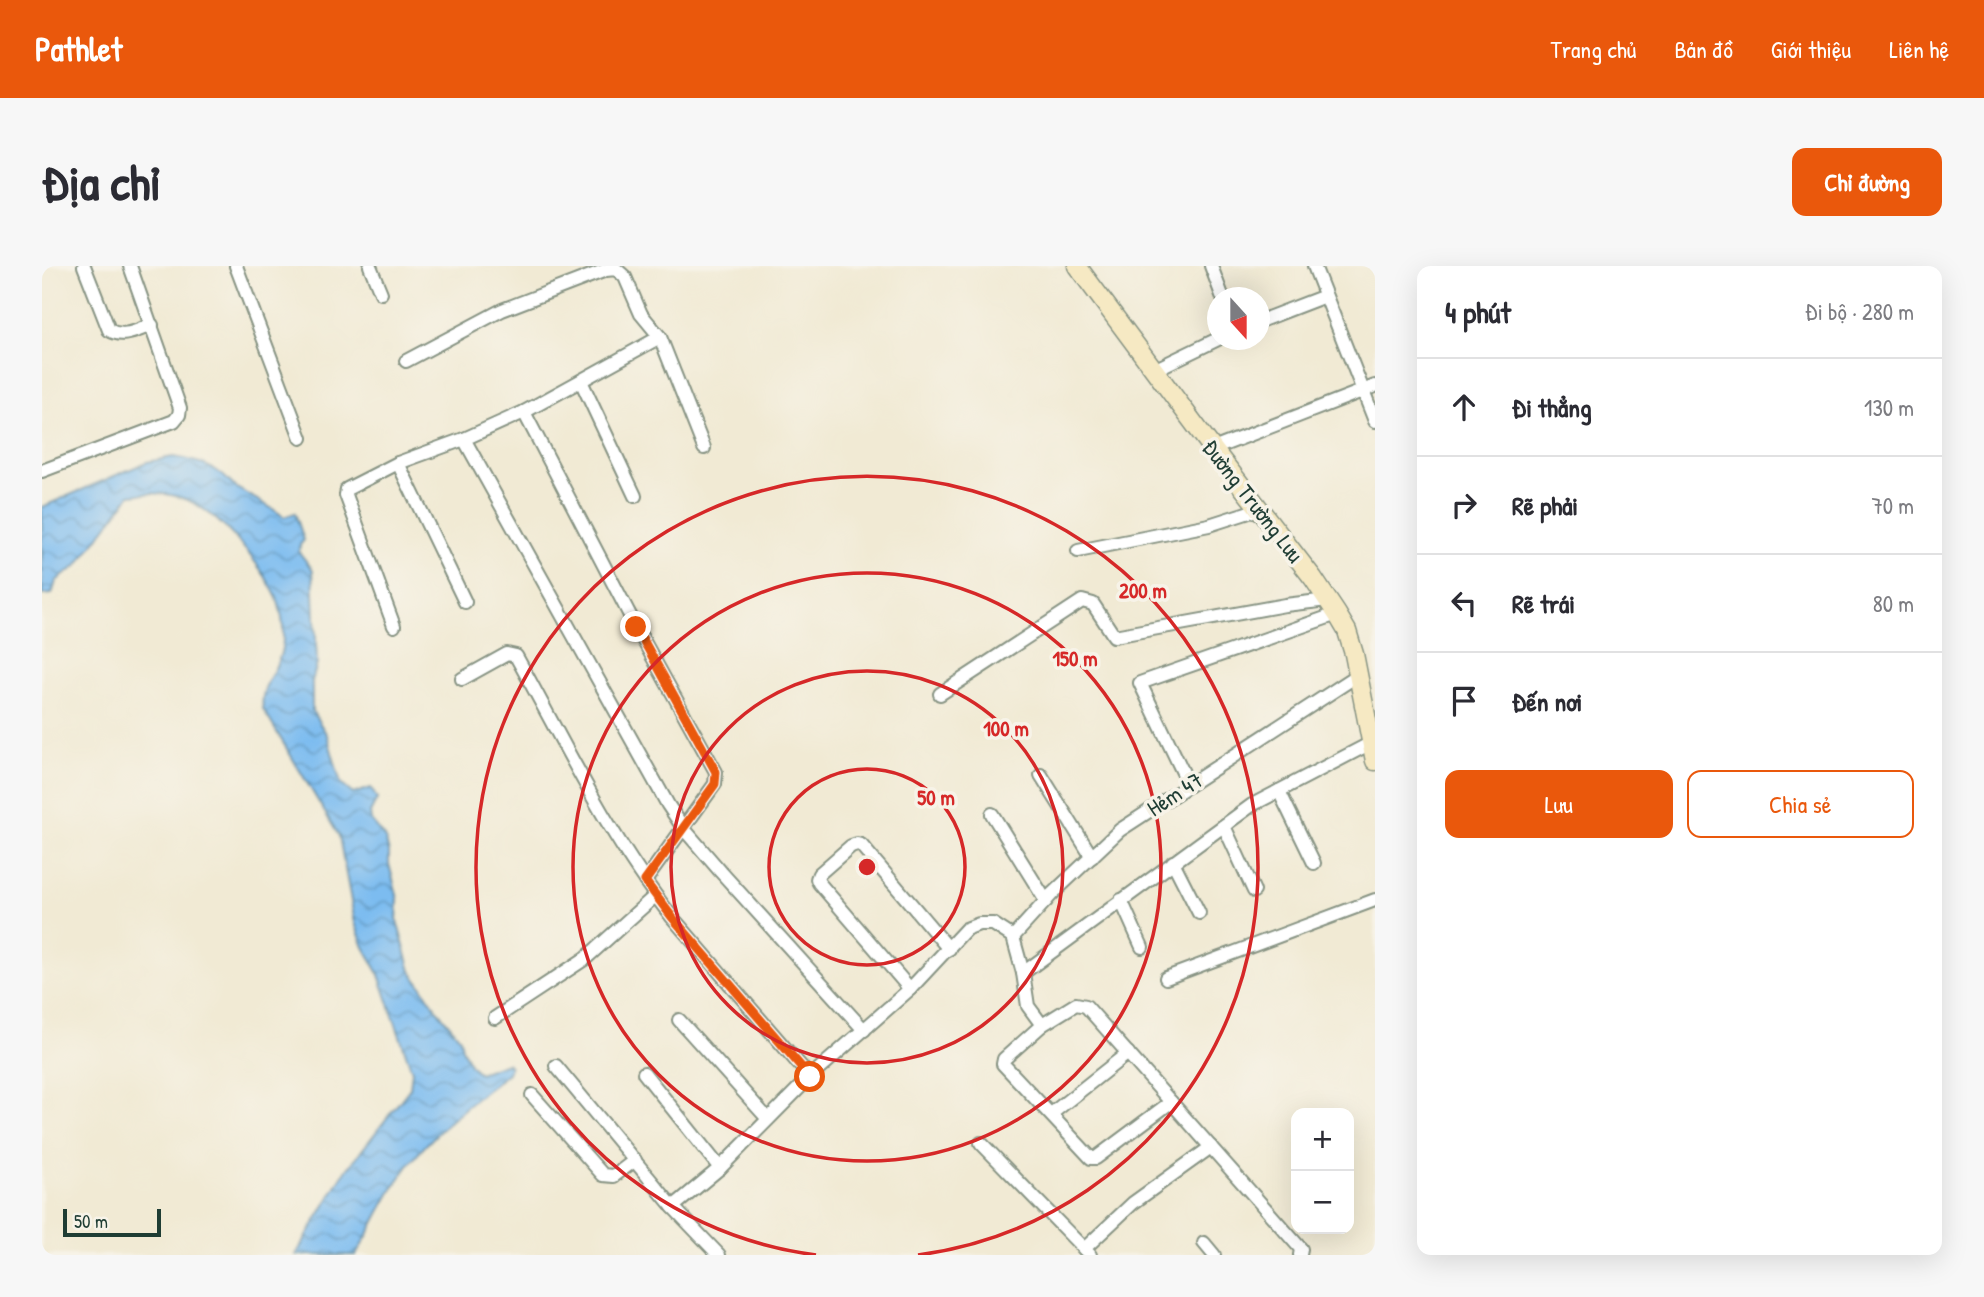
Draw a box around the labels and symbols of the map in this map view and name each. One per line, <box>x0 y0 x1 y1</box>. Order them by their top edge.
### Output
north arrow <box>1207 287 1270 350</box>
street label: Đường Trường Lưu <box>1196 433 1311 569</box>
text: 200 m <box>1119 576 1167 605</box>
route end <box>620 611 651 642</box>
text: 150 m <box>1052 644 1098 673</box>
text: 100 m <box>983 714 1029 743</box>
street label: Hẻm 47 <box>1141 764 1209 823</box>
text: 50 m <box>917 783 955 812</box>
centre of rings <box>855 855 879 879</box>
route start <box>794 1061 825 1092</box>
scale bar <box>63 1206 161 1238</box>

